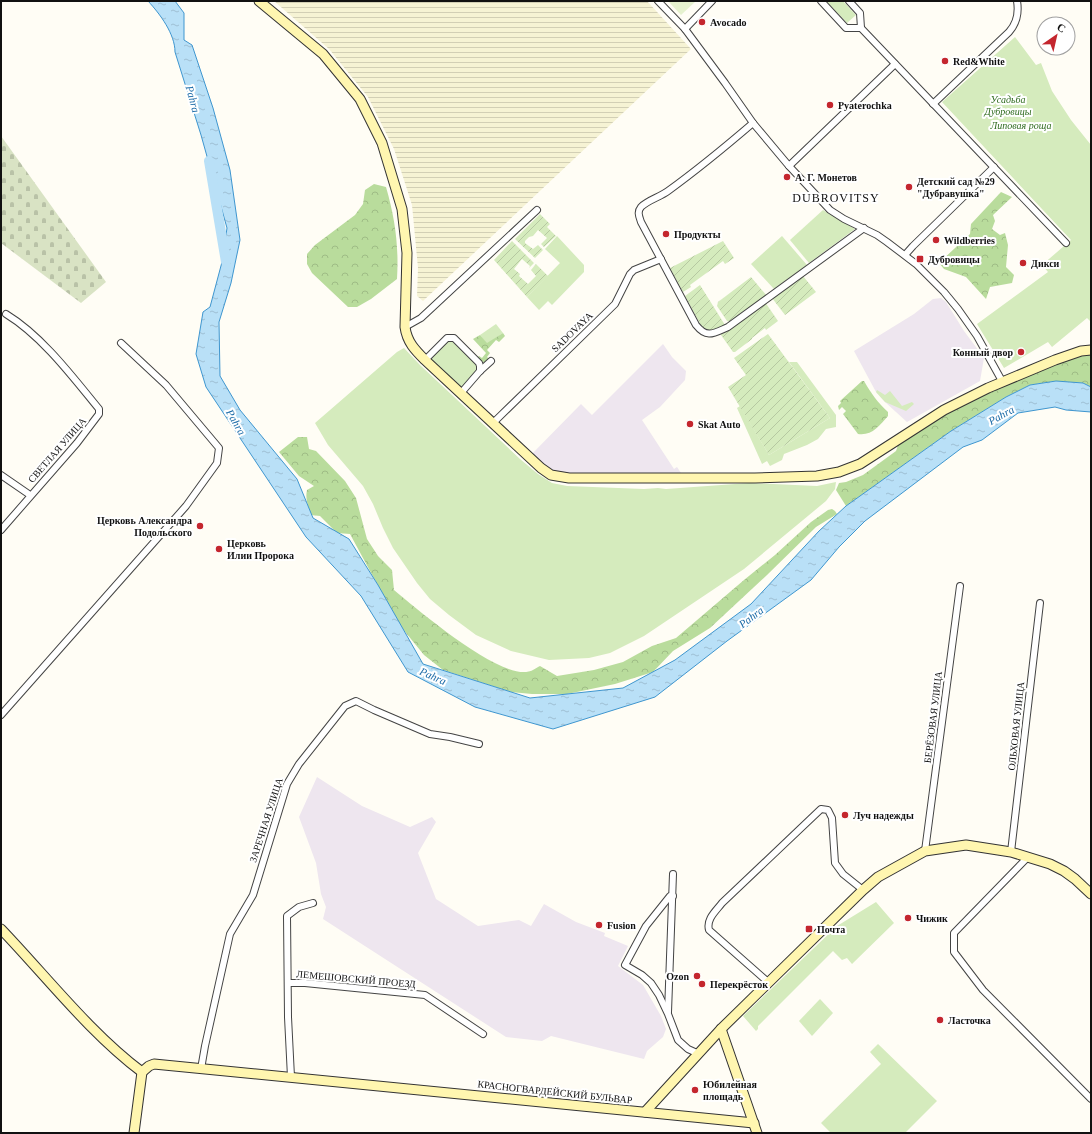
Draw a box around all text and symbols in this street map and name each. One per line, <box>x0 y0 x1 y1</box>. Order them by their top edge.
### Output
north arrow <box>1036 16 1076 56</box>
marker: Avocado <box>697 17 707 27</box>
place label: Avocado <box>710 17 746 28</box>
text: С <box>1055 21 1068 35</box>
marker: Red&White <box>940 56 950 66</box>
place label: Red&White <box>953 56 1005 67</box>
water label: Pahra <box>183 83 202 114</box>
park label: Усадьба Дубровицы <box>984 94 1032 117</box>
marker: Pyaterochka <box>825 100 835 110</box>
place label: Pyaterochka <box>838 100 892 111</box>
park label: Липовая роща <box>990 120 1052 131</box>
marker: А. Г. Монетов <box>782 172 792 182</box>
place label: А. Г. Монетов <box>795 172 857 183</box>
place label: Детский сад №29 "Дубравушка" <box>917 176 995 199</box>
marker: Детский сад №29 "Дубравушка" <box>904 182 914 192</box>
district label: DUBROVITSY <box>792 191 880 205</box>
marker: Продукты <box>661 229 671 239</box>
place label: Продукты <box>674 229 721 240</box>
marker: Wildberries <box>931 235 941 245</box>
place label: Wildberries <box>944 235 995 246</box>
marker: Дубровицы <box>915 254 925 264</box>
place label: Дубровицы <box>928 254 980 265</box>
marker: Дикси <box>1018 258 1028 268</box>
place label: Дикси <box>1031 258 1060 269</box>
street label: SADOVAYA <box>549 309 595 354</box>
place label: Конный двор <box>953 347 1013 358</box>
marker: Конный двор <box>1016 347 1026 357</box>
water label: Pahra <box>985 403 1016 427</box>
water label: Pahra <box>223 406 248 437</box>
street label: СВЕТЛАЯ УЛИЦА <box>26 415 89 485</box>
marker: Skat Auto <box>685 419 695 429</box>
place label: Skat Auto <box>698 419 741 430</box>
place label: Церковь Александра Подольского <box>97 515 192 538</box>
marker: Церковь Александра Подольского <box>195 521 205 531</box>
place label: Церковь Илии Пророка <box>227 538 294 561</box>
marker: Церковь Илии Пророка <box>214 544 224 554</box>
water label: Pahra <box>736 604 766 631</box>
water label: Pahra <box>417 665 448 687</box>
street label: БЕРЁЗОВАЯ УЛИЦА <box>922 670 944 764</box>
street label: ОЛЬХОВАЯ УЛИЦА <box>1006 680 1026 771</box>
street label: ЗАРЕЧНАЯ УЛИЦА <box>247 776 285 864</box>
marker: Луч надежды <box>840 810 850 820</box>
place label: Луч надежды <box>853 810 914 821</box>
marker: Чижик <box>903 913 913 923</box>
place label: Чижик <box>916 913 948 924</box>
marker: Fusion <box>594 920 604 930</box>
place label: Fusion <box>607 920 636 931</box>
marker: Почта <box>804 924 814 934</box>
place label: Почта <box>817 924 845 935</box>
street label: ЛЕМЕШОВСКИЙ ПРОЕЗД <box>296 968 416 990</box>
place label: Ozon <box>666 971 689 982</box>
marker: Ozon <box>692 971 702 981</box>
marker: Перекрёсток <box>697 979 707 989</box>
place label: Перекрёсток <box>710 979 768 990</box>
marker: Ласточка <box>935 1015 945 1025</box>
place label: Ласточка <box>948 1015 991 1026</box>
street label: КРАСНОГВАРДЕЙСКИЙ БУЛЬВАР <box>477 1078 633 1106</box>
place label: Юбилейная площадь <box>703 1079 758 1102</box>
marker: Юбилейная площадь <box>690 1085 700 1095</box>

